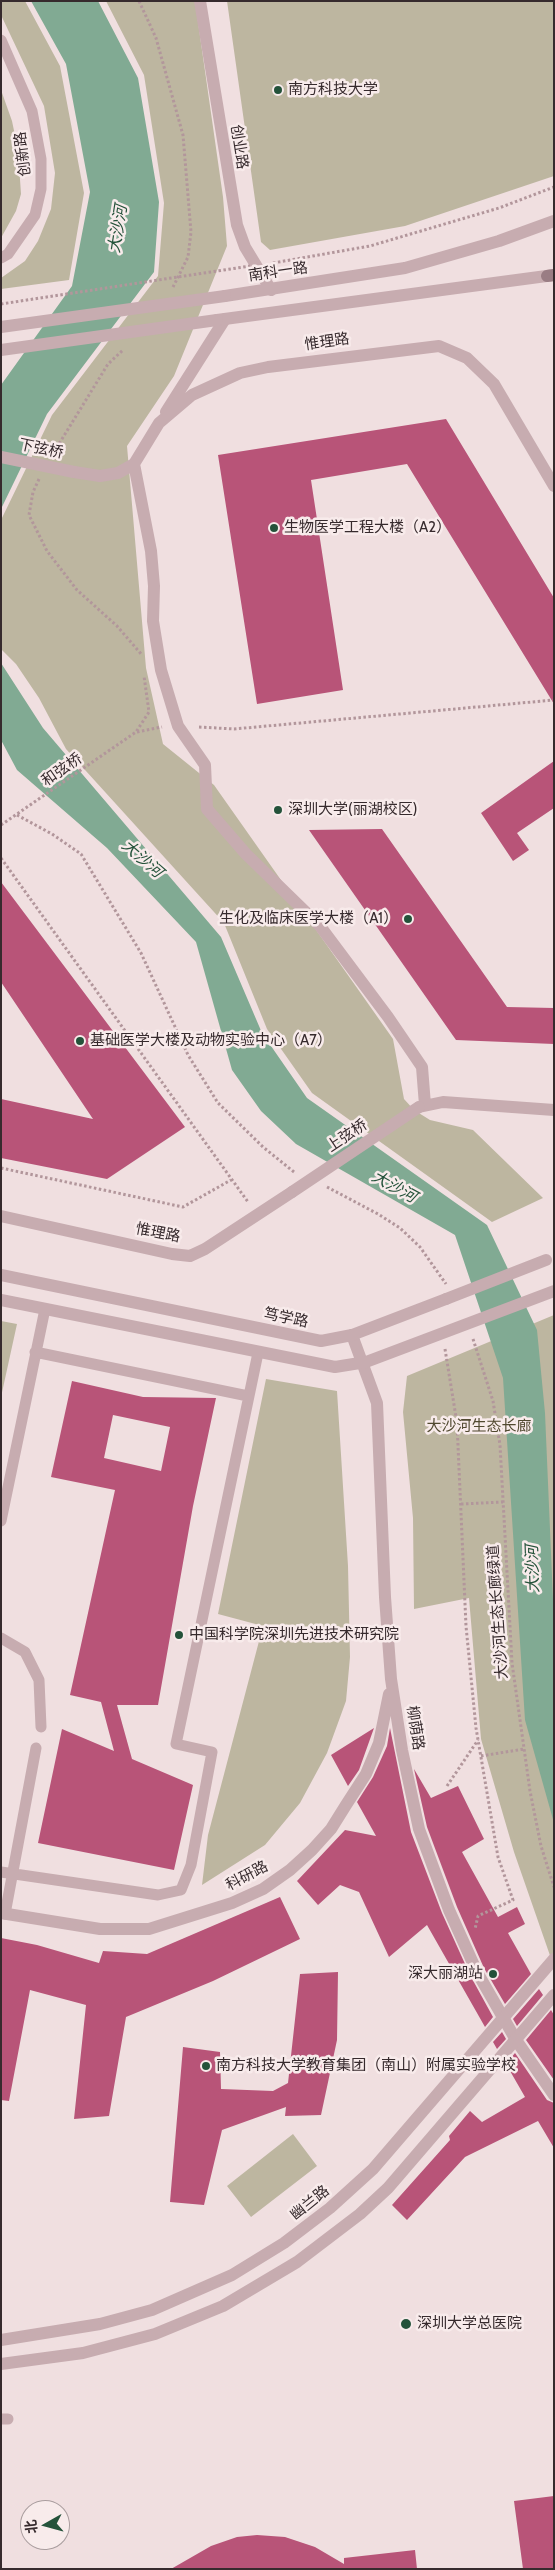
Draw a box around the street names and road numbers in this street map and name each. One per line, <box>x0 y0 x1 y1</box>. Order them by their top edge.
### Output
street label: 创业路 <box>227 123 251 171</box>
street label: 创新路 <box>11 131 35 177</box>
street label: 南科一路 <box>247 259 309 285</box>
street label: 惟理路 <box>303 330 351 354</box>
street label: 下弦桥 <box>17 436 65 462</box>
street label: 和弦桥 <box>38 750 86 790</box>
street label: 上弦桥 <box>323 1116 371 1156</box>
street label: 惟理路 <box>134 1220 182 1246</box>
street label: 笃学路 <box>262 1305 310 1331</box>
street label: 大沙河生态长廊绿道 <box>484 1544 512 1680</box>
street label: 柳荫路 <box>403 1704 427 1752</box>
street label: 科研路 <box>223 1857 271 1895</box>
street label: 幽兰路 <box>287 2182 333 2224</box>

